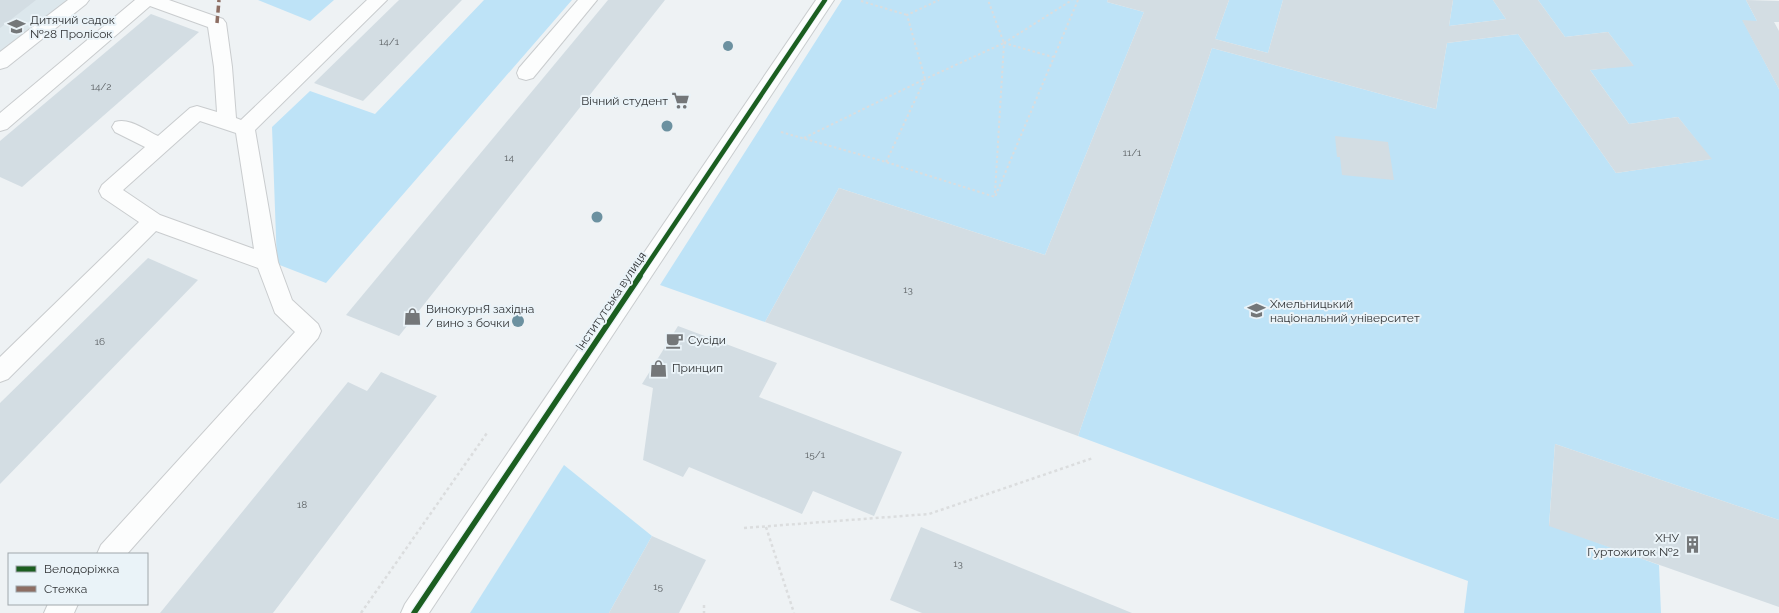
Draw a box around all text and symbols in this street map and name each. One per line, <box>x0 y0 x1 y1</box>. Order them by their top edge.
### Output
place label: Дитячий садок №28 Пролісок <box>30 13 115 41</box>
school or university icon: Дитячий садок №28 Пролісок <box>7 17 27 37</box>
house number: 14/1 <box>379 36 400 47</box>
house number: 14/2 <box>91 81 111 92</box>
supermarket icon: Вічний студент <box>671 91 691 111</box>
place label: Вічний студент <box>581 94 668 108</box>
house number: 11/1 <box>1123 147 1142 158</box>
house number: 14 <box>504 152 514 163</box>
street label: Інститутська вулиця <box>573 249 649 353</box>
house number: 13 <box>903 284 913 295</box>
place label: Хмельницький національний університет <box>1270 297 1420 325</box>
school or university icon: Хмельницький національний університет <box>1247 301 1267 321</box>
place label: ВинокурнЯ західна / вино з бочки <box>426 302 534 330</box>
shop icon: ВинокурнЯ західна / вино з бочки <box>403 306 423 326</box>
cafe icon: Сусіди <box>665 330 685 350</box>
place label: Сусіди <box>688 333 726 347</box>
house number: 16 <box>95 336 105 347</box>
shop icon: Принцип <box>649 358 669 378</box>
place label: Принцип <box>672 361 723 375</box>
house number: 15/1 <box>805 449 826 460</box>
house number: 18 <box>297 499 307 510</box>
place label: ХНУ Гуртожиток №2 <box>1587 531 1680 559</box>
building icon: ХНУ Гуртожиток №2 <box>1682 535 1702 555</box>
legend <box>8 553 148 605</box>
house number: 13 <box>953 558 963 569</box>
text: Велодоріжка <box>44 562 119 576</box>
house number: 15 <box>653 581 663 592</box>
text: Стежка <box>44 582 87 596</box>

